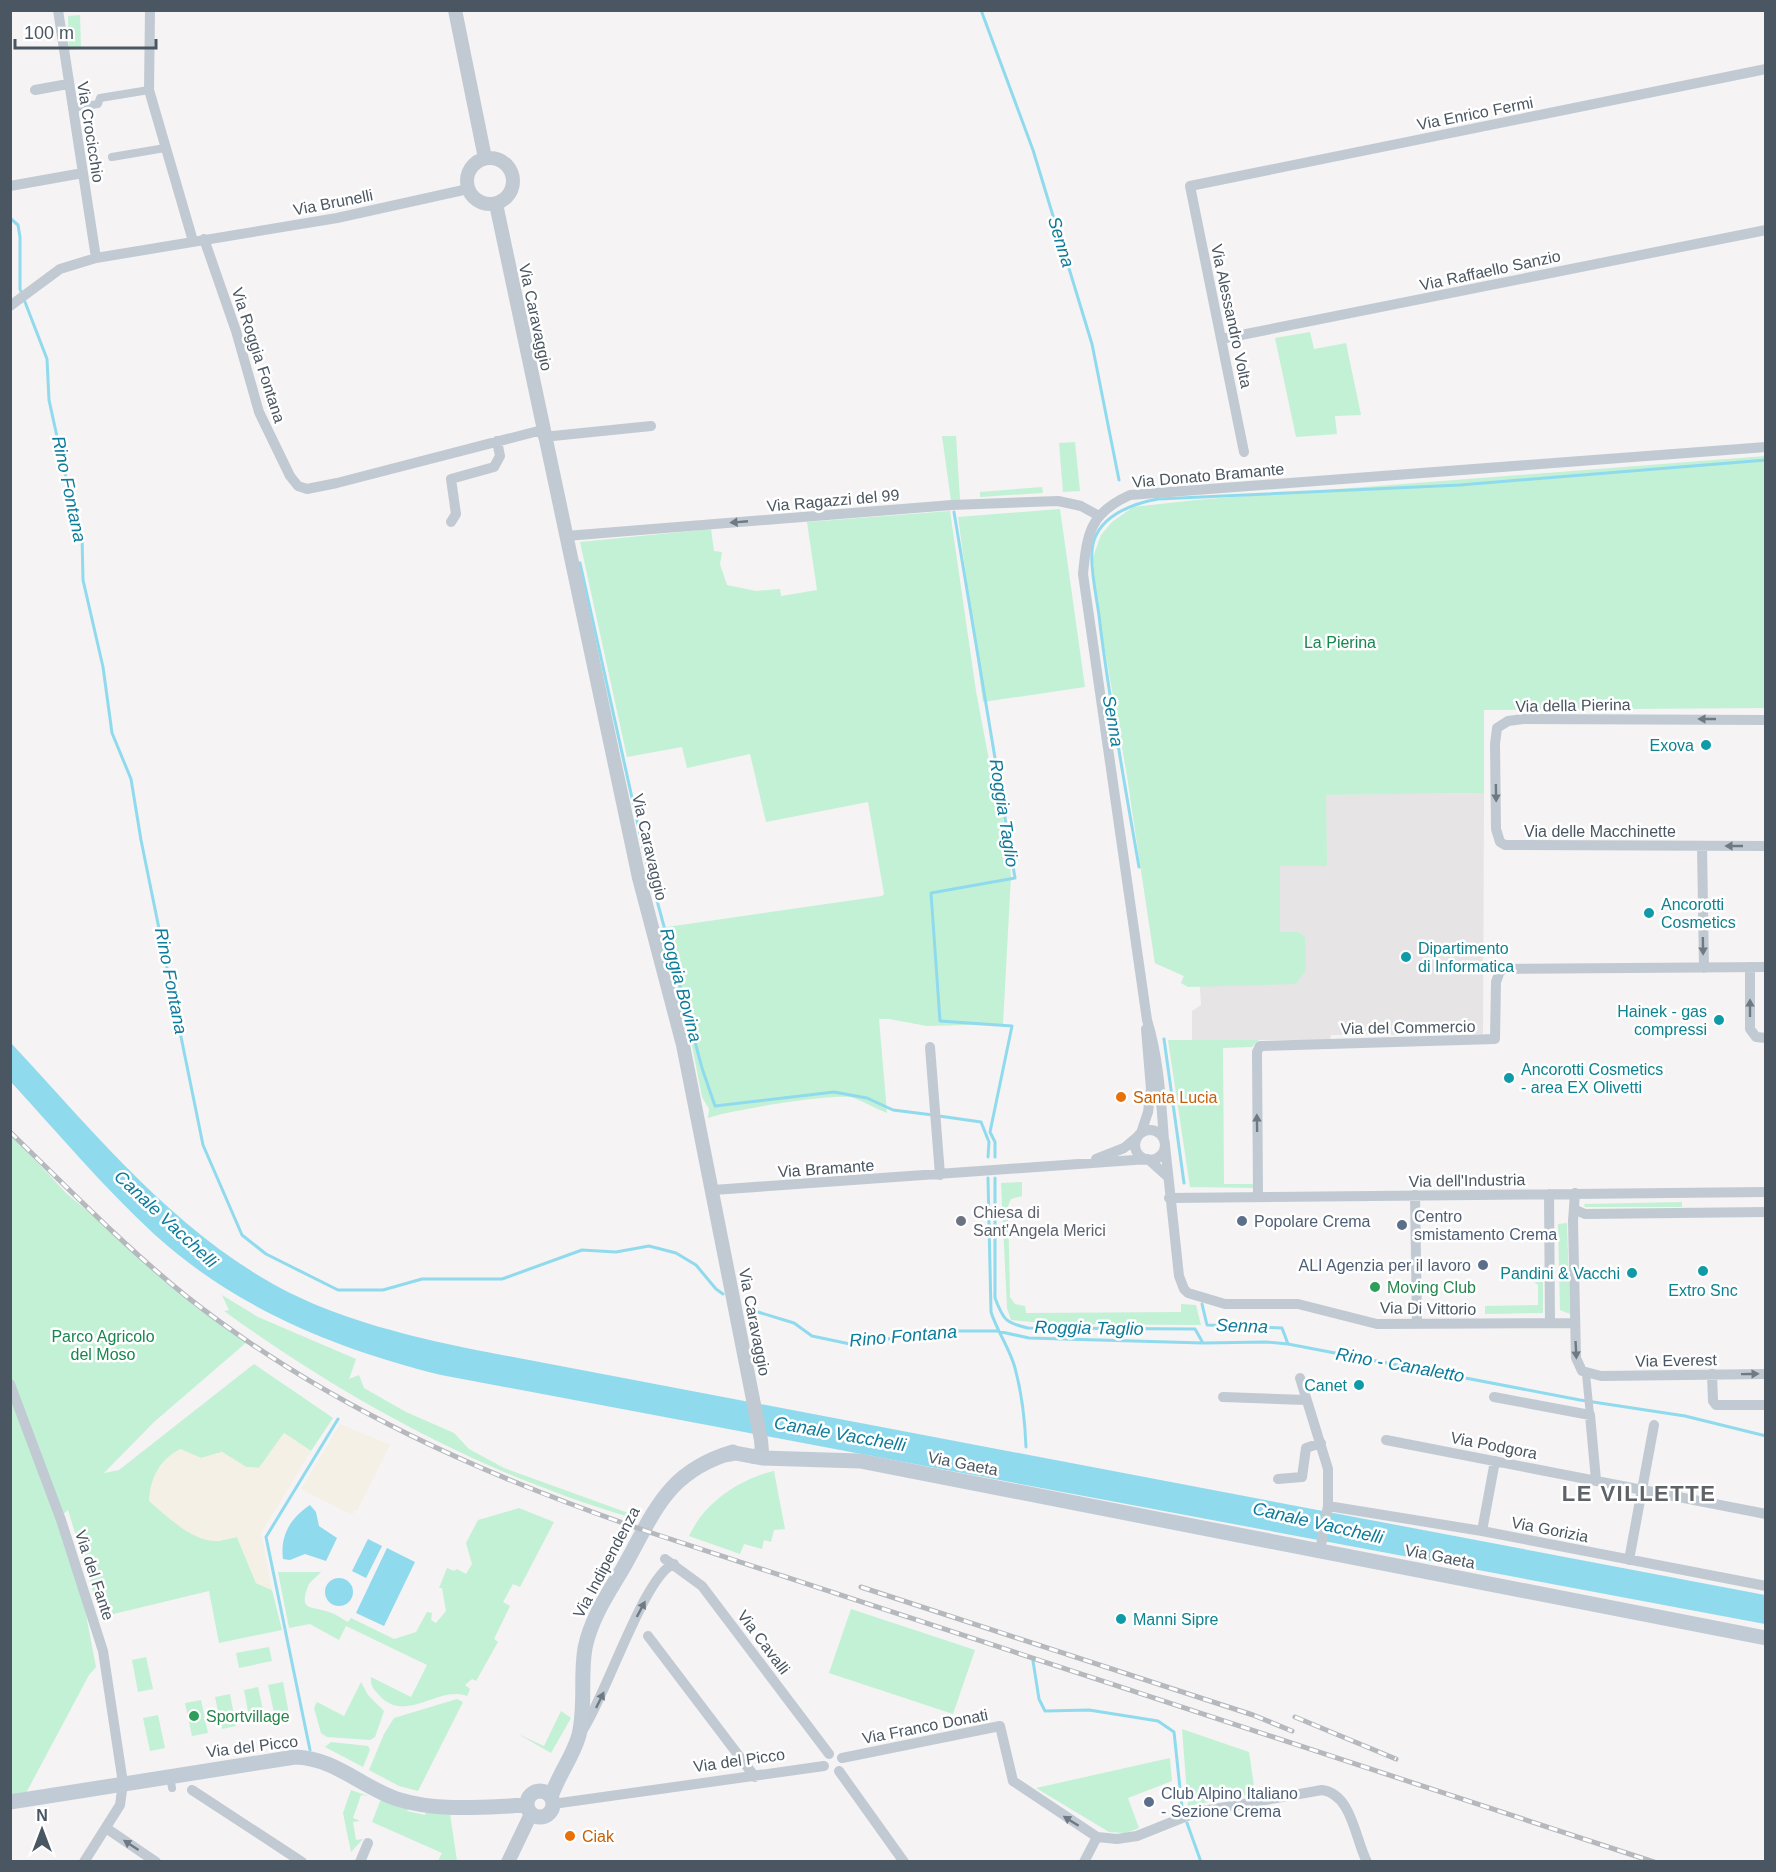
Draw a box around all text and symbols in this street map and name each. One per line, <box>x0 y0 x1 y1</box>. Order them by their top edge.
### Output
scale bar <box>15 12 156 50</box>
text: 100 m <box>24 23 74 43</box>
street label: Via Crocicchio <box>74 80 107 184</box>
street label: Via Enrico Fermi <box>1416 94 1535 133</box>
street label: Via Brunelli <box>292 186 374 219</box>
water label: Senna <box>1044 214 1078 270</box>
street label: Via Alessandro Volta <box>1208 243 1255 390</box>
street label: Via Raffaello Sanzio <box>1418 247 1562 294</box>
street label: Via Caravaggio <box>516 262 555 372</box>
street label: Via Roggia Fontana <box>229 285 288 425</box>
water label: Rino Fontana <box>48 434 90 544</box>
street label: Via Donato Bramante <box>1131 460 1285 491</box>
street label: Via Ragazzi del 99 <box>766 486 900 515</box>
one-way arrow <box>730 518 749 527</box>
park label: La Pierina <box>1304 634 1376 651</box>
water label: Senna <box>1099 694 1127 748</box>
street label: Via della Pierina <box>1515 696 1631 715</box>
one-way arrow <box>1698 714 1717 724</box>
place label: Exova <box>1650 737 1694 754</box>
marker: Exova <box>1699 738 1713 752</box>
water label: Roggia Taglio <box>986 757 1022 869</box>
one-way arrow <box>1491 784 1500 803</box>
street label: Via Caravaggio <box>629 792 670 902</box>
street label: Via delle Macchinette <box>1524 823 1676 840</box>
one-way arrow <box>1724 841 1743 851</box>
place label: Ancorotti Cosmetics <box>1661 896 1736 931</box>
marker: Ancorotti Cosmetics <box>1642 906 1656 920</box>
water label: Rino Fontana <box>151 926 191 1036</box>
water label: Roggia Bovina <box>656 926 706 1044</box>
one-way arrow <box>1698 937 1708 956</box>
place label: Dipartimento di Informatica <box>1418 940 1514 975</box>
marker: Dipartimento di Informatica <box>1399 950 1413 964</box>
one-way arrow <box>1745 999 1755 1018</box>
place label: Hainek - gas compressi <box>1617 1003 1707 1038</box>
marker: Hainek - gas compressi <box>1712 1013 1726 1027</box>
street label: Via del Commercio <box>1340 1018 1476 1037</box>
place label: Ancorotti Cosmetics - area EX Olivetti <box>1521 1061 1663 1096</box>
marker: Ancorotti Cosmetics - area EX Olivetti <box>1502 1071 1516 1085</box>
place label: Santa Lucia <box>1133 1089 1218 1106</box>
marker: Santa Lucia <box>1114 1090 1128 1104</box>
one-way arrow <box>1252 1113 1262 1132</box>
street label: Via Bramante <box>777 1157 875 1180</box>
water label: Canale Vacchelli <box>110 1166 222 1272</box>
street label: Via dell'Industria <box>1409 1171 1526 1190</box>
place label: Chiesa di Sant'Angela Merici <box>973 1204 1106 1239</box>
place label: Centro smistamento Crema <box>1414 1208 1557 1243</box>
place label: Popolare Crema <box>1254 1213 1371 1230</box>
marker: Chiesa di Sant'Angela Merici <box>954 1214 968 1228</box>
marker: Popolare Crema <box>1235 1214 1249 1228</box>
marker: Centro smistamento Crema <box>1395 1218 1409 1232</box>
place label: ALI Agenzia per il lavoro <box>1298 1257 1471 1274</box>
marker: ALI Agenzia per il lavoro <box>1476 1258 1490 1272</box>
marker: Extro Snc <box>1696 1264 1710 1278</box>
place label: Pandini & Vacchi <box>1500 1265 1620 1282</box>
marker: Pandini & Vacchi <box>1625 1266 1639 1280</box>
street label: Via Caravaggio <box>736 1267 773 1377</box>
place label: Moving Club <box>1387 1279 1476 1296</box>
marker: Moving Club <box>1368 1280 1382 1294</box>
place label: Extro Snc <box>1668 1282 1738 1299</box>
street label: Via Di Vittorio <box>1380 1299 1476 1318</box>
water label: Senna <box>1216 1315 1268 1337</box>
water label: Roggia Taglio <box>1034 1317 1144 1339</box>
water label: Rino Fontana <box>848 1321 958 1351</box>
park label: Parco Agricolo del Moso <box>51 1328 155 1363</box>
one-way arrow <box>1571 1341 1580 1360</box>
water label: Rino - Canaletto <box>1334 1344 1466 1386</box>
street label: Via Everest <box>1635 1351 1717 1370</box>
one-way arrow <box>1740 1369 1759 1379</box>
place label: Canet <box>1304 1377 1348 1394</box>
marker: Canet <box>1352 1378 1366 1392</box>
water label: Canale Vacchelli <box>773 1413 908 1456</box>
street label: Via Podgora <box>1449 1429 1539 1462</box>
street label: Via Gaeta <box>926 1448 999 1479</box>
district label: LE VILLETTE <box>1562 1481 1716 1506</box>
water label: Canale Vacchelli <box>1251 1498 1386 1548</box>
street label: Via Indipendenza <box>570 1504 643 1621</box>
street label: Via Gorizia <box>1510 1514 1590 1545</box>
street label: Via del Fante <box>72 1528 117 1623</box>
street label: Via Gaeta <box>1403 1541 1476 1572</box>
one-way arrow <box>636 1601 646 1618</box>
street label: Via Cavalli <box>734 1607 793 1677</box>
place label: Manni Sipre <box>1133 1611 1218 1628</box>
marker: Manni Sipre <box>1114 1612 1128 1626</box>
one-way arrow <box>595 1691 605 1708</box>
street label: Via Franco Donati <box>861 1706 989 1747</box>
place label: Sportvillage <box>206 1708 290 1725</box>
marker: Sportvillage <box>187 1709 201 1723</box>
street label: Via del Picco <box>205 1732 299 1761</box>
street label: Via del Picco <box>692 1746 786 1775</box>
place label: Club Alpino Italiano - Sezione Crema <box>1161 1785 1298 1820</box>
marker: Club Alpino Italiano - Sezione Crema <box>1142 1795 1156 1809</box>
north arrow <box>12 1800 72 1860</box>
text: N <box>36 1807 48 1824</box>
one-way arrow <box>1063 1815 1079 1826</box>
place label: Ciak <box>582 1828 615 1845</box>
marker: Ciak <box>563 1829 577 1843</box>
one-way arrow <box>123 1840 139 1851</box>

